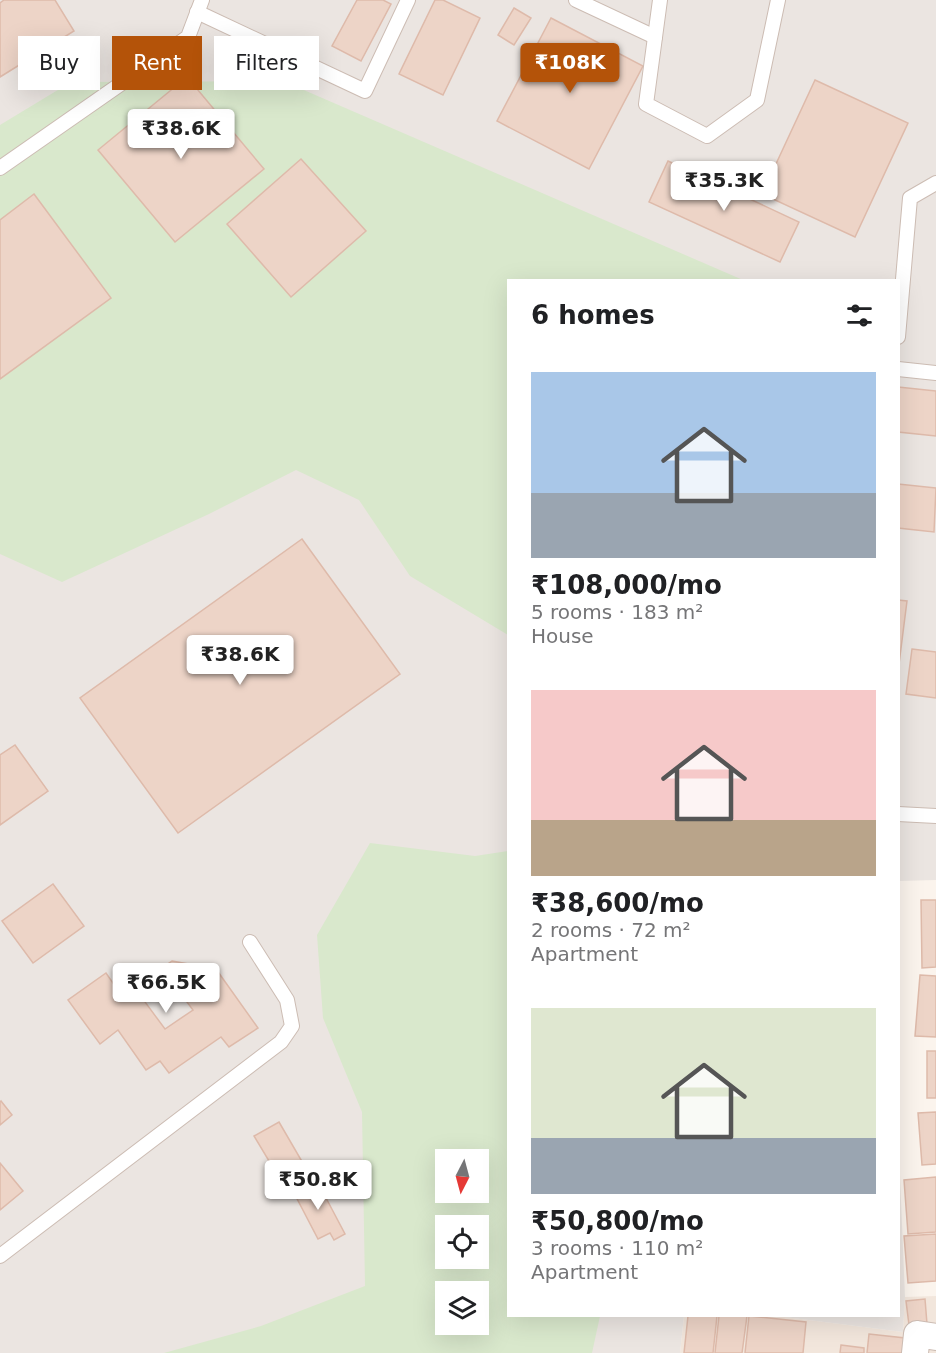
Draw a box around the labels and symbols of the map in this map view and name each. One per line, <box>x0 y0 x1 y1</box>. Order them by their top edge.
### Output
pin: ₹108K <box>528 43 612 94</box>
pin: ₹38.6K <box>132 109 230 160</box>
pin: ₹35.3K <box>675 161 773 212</box>
pin: ₹38.6K <box>191 635 289 686</box>
pin: ₹66.5K <box>117 963 215 1014</box>
north arrow <box>435 1149 489 1203</box>
pin: ₹50.8K <box>269 1160 367 1211</box>

